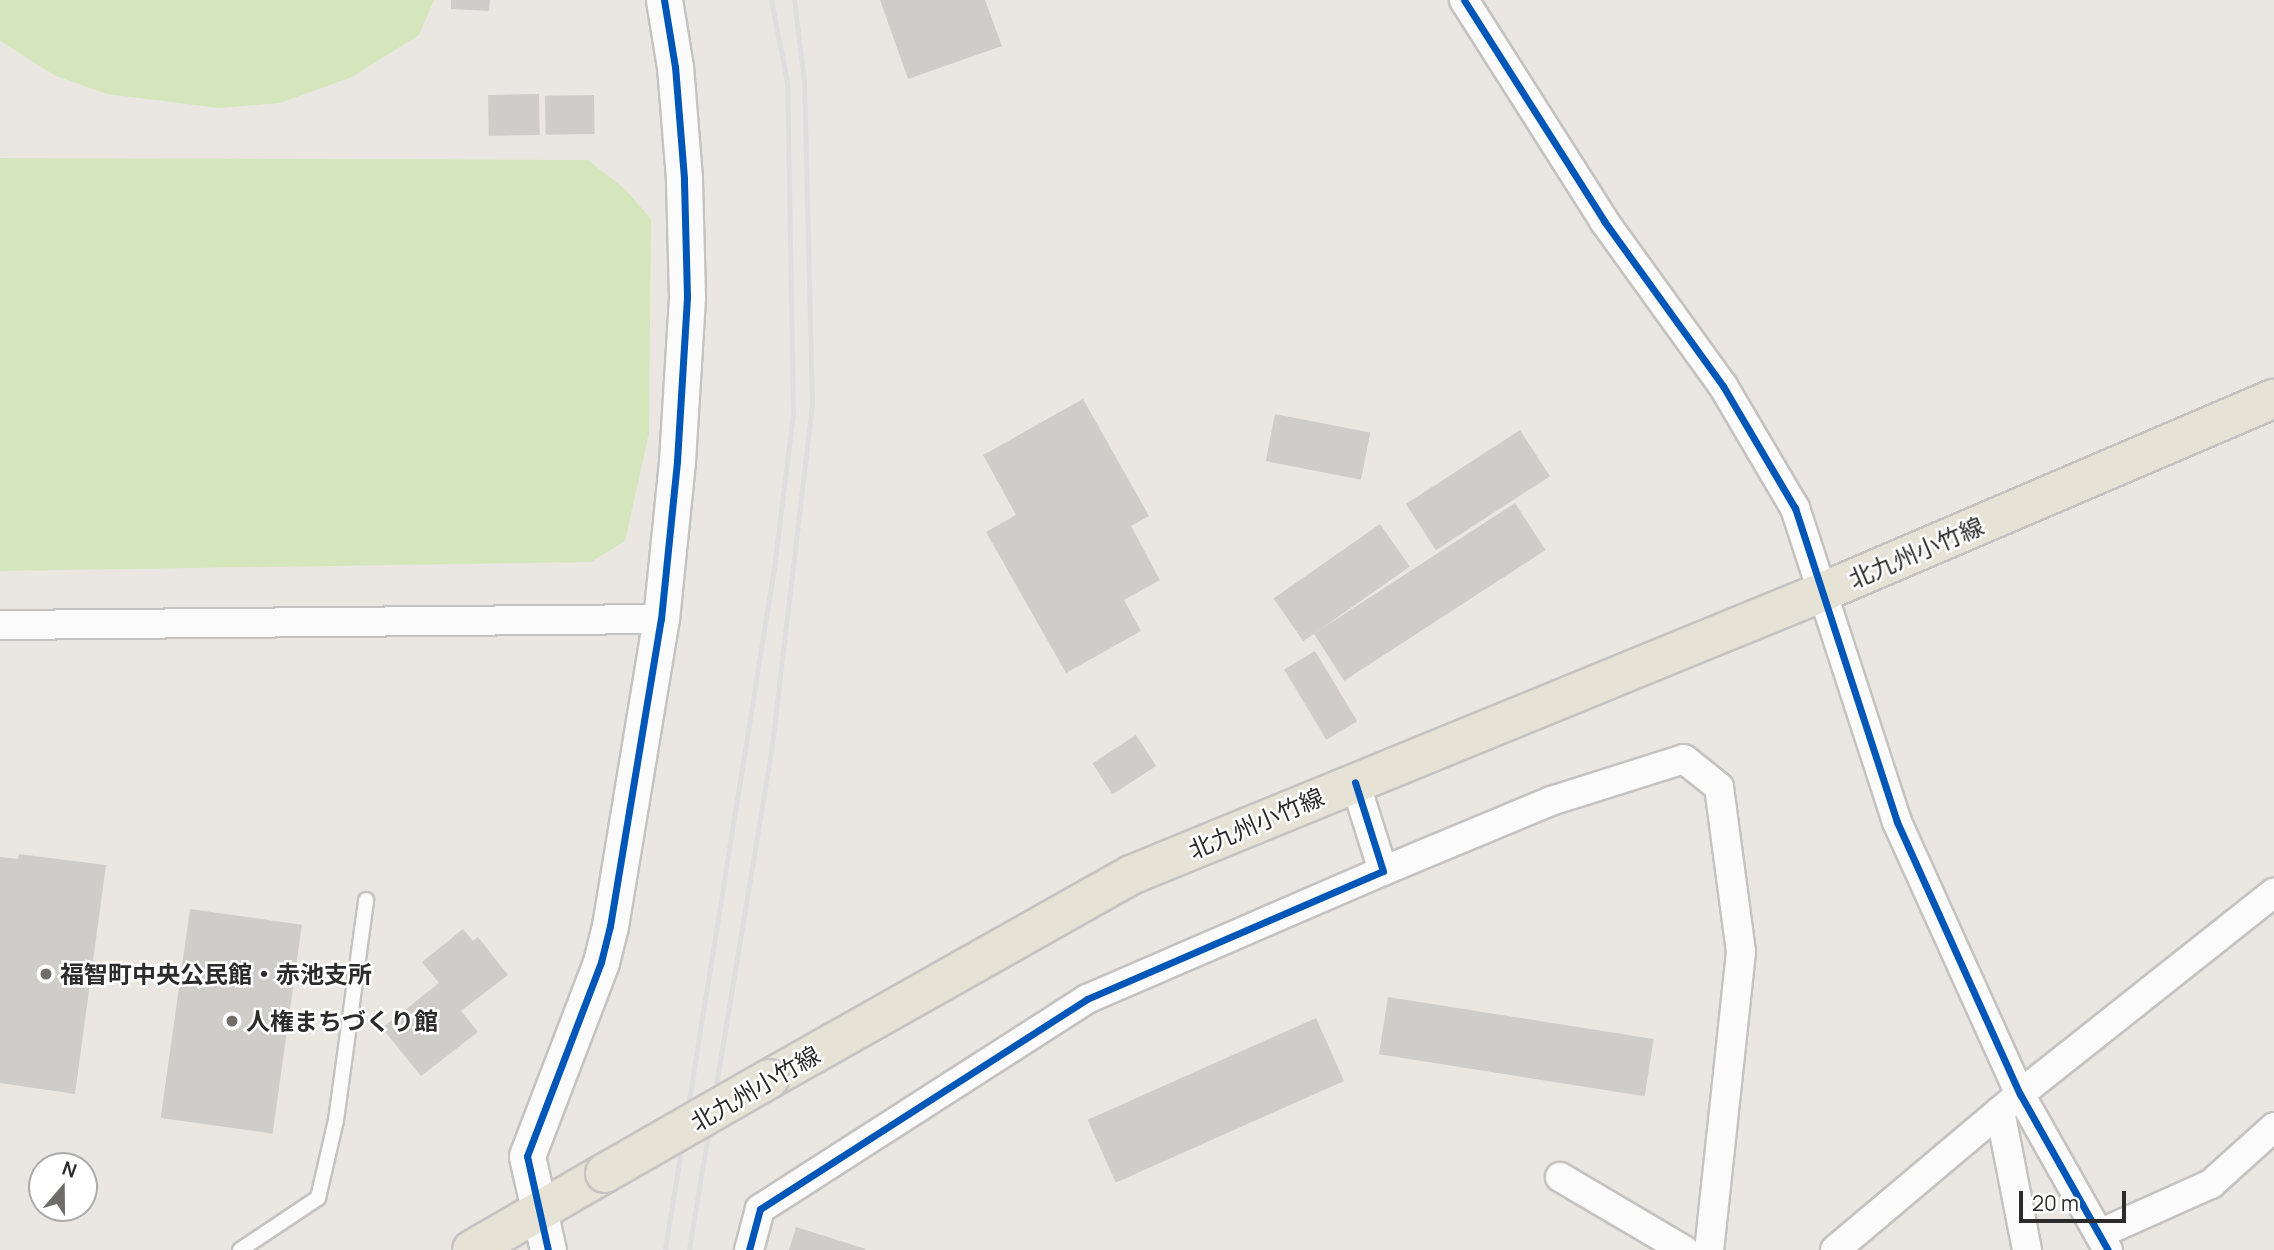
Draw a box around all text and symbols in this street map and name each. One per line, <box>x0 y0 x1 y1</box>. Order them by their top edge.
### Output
street label: 北九州小竹線 <box>1844 511 1988 593</box>
street label: 北九州小竹線 <box>1184 782 1328 864</box>
place label: 福智町中央公民館・赤池支所 <box>60 960 372 988</box>
marker: 福智町中央公民館・赤池支所 <box>38 966 54 982</box>
place label: 人権まちづくり館 <box>246 1007 438 1035</box>
marker: 人権まちづくり館 <box>224 1013 240 1029</box>
street label: 北九州小竹線 <box>685 1040 825 1136</box>
north arrow <box>28 1152 98 1222</box>
text: N <box>59 1155 80 1184</box>
scale bar <box>2022 1176 2129 1220</box>
text: 20 m <box>2032 1189 2079 1217</box>

